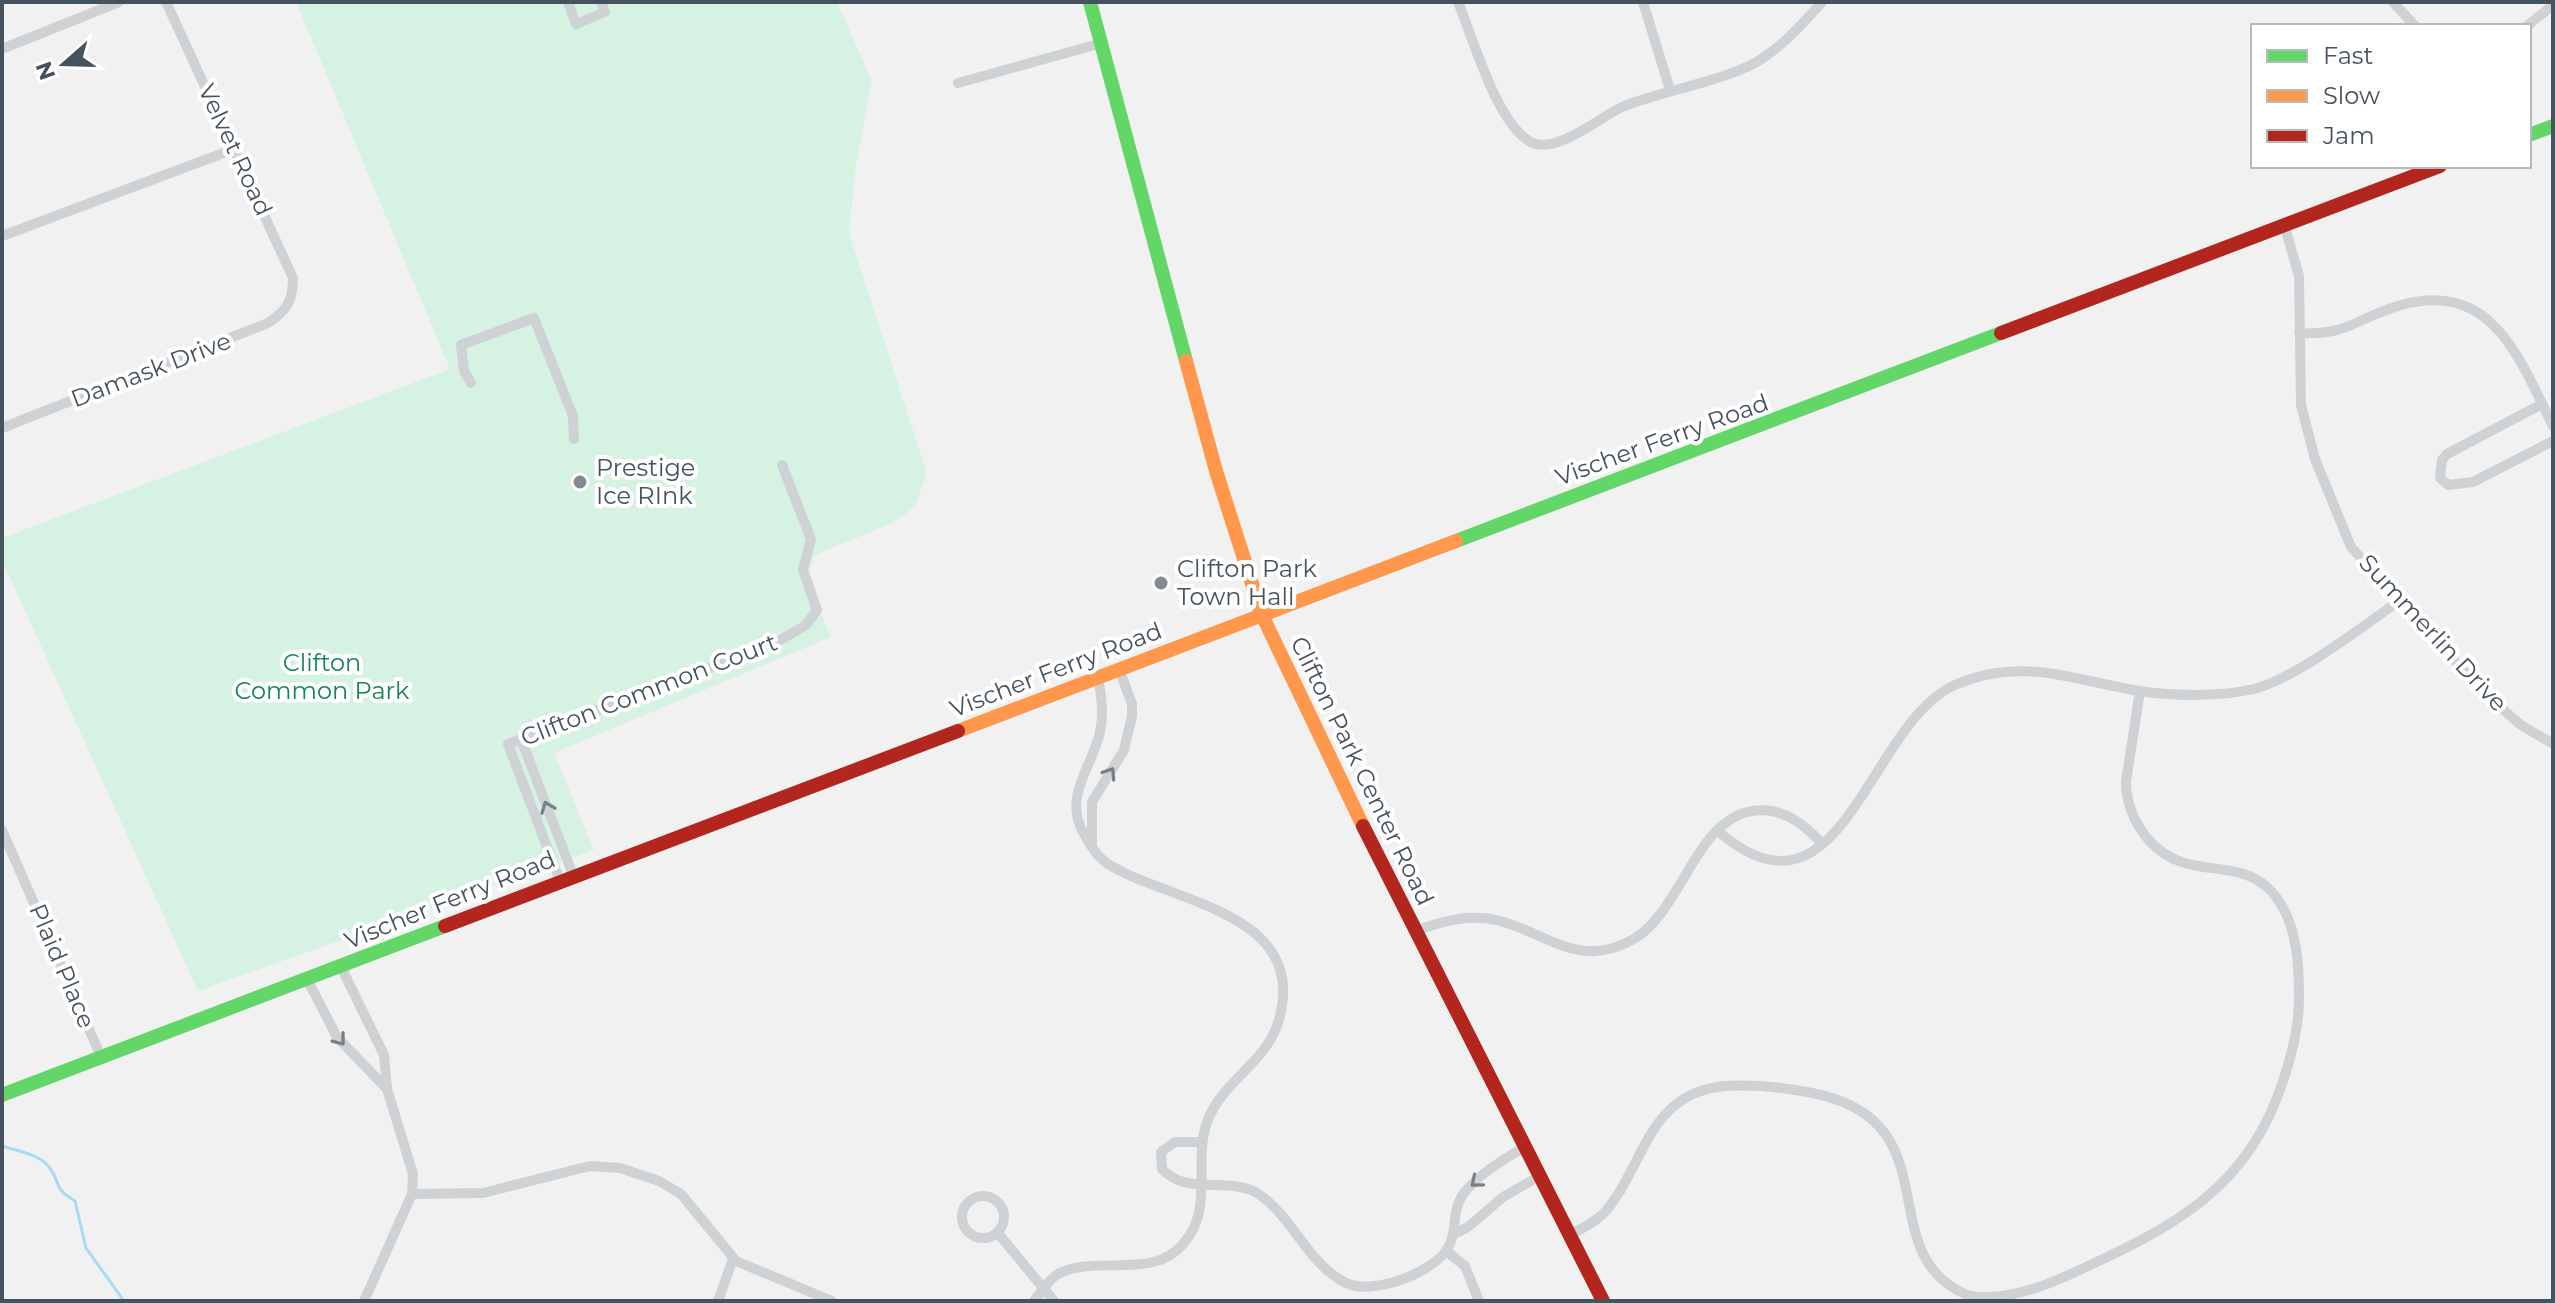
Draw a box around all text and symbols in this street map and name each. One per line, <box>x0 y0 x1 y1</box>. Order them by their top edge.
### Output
north arrow <box>24 24 104 104</box>
legend <box>2251 24 2531 168</box>
text: Fast <box>2323 41 2374 70</box>
text: N <box>30 58 61 84</box>
street label: Velvet Road <box>192 79 279 220</box>
text: Slow <box>2323 81 2380 110</box>
text: Jam <box>2322 121 2375 150</box>
street label: Damask Drive <box>67 326 235 413</box>
street label: Vischer Ferry Road <box>1551 387 1772 492</box>
place label: Prestige Ice RInk <box>596 453 695 510</box>
marker: Prestige Ice RInk <box>571 473 589 491</box>
street label: Summerlin Drive <box>2353 548 2514 717</box>
place label: Clifton Park Town Hall <box>1177 554 1317 611</box>
marker: Clifton Park Town Hall <box>1152 574 1170 592</box>
street label: Vischer Ferry Road <box>946 616 1166 723</box>
street label: Clifton Common Court <box>517 627 781 752</box>
street label: Clifton Park Center Road <box>1285 632 1440 910</box>
park label: Clifton Common Park <box>235 648 410 705</box>
one-way arrow <box>1101 768 1116 782</box>
one-way arrow <box>540 801 557 815</box>
street label: Vischer Ferry Road <box>340 844 559 955</box>
street label: Plaid Place <box>23 899 102 1032</box>
one-way arrow <box>331 1031 345 1046</box>
one-way arrow <box>1471 1172 1485 1187</box>

